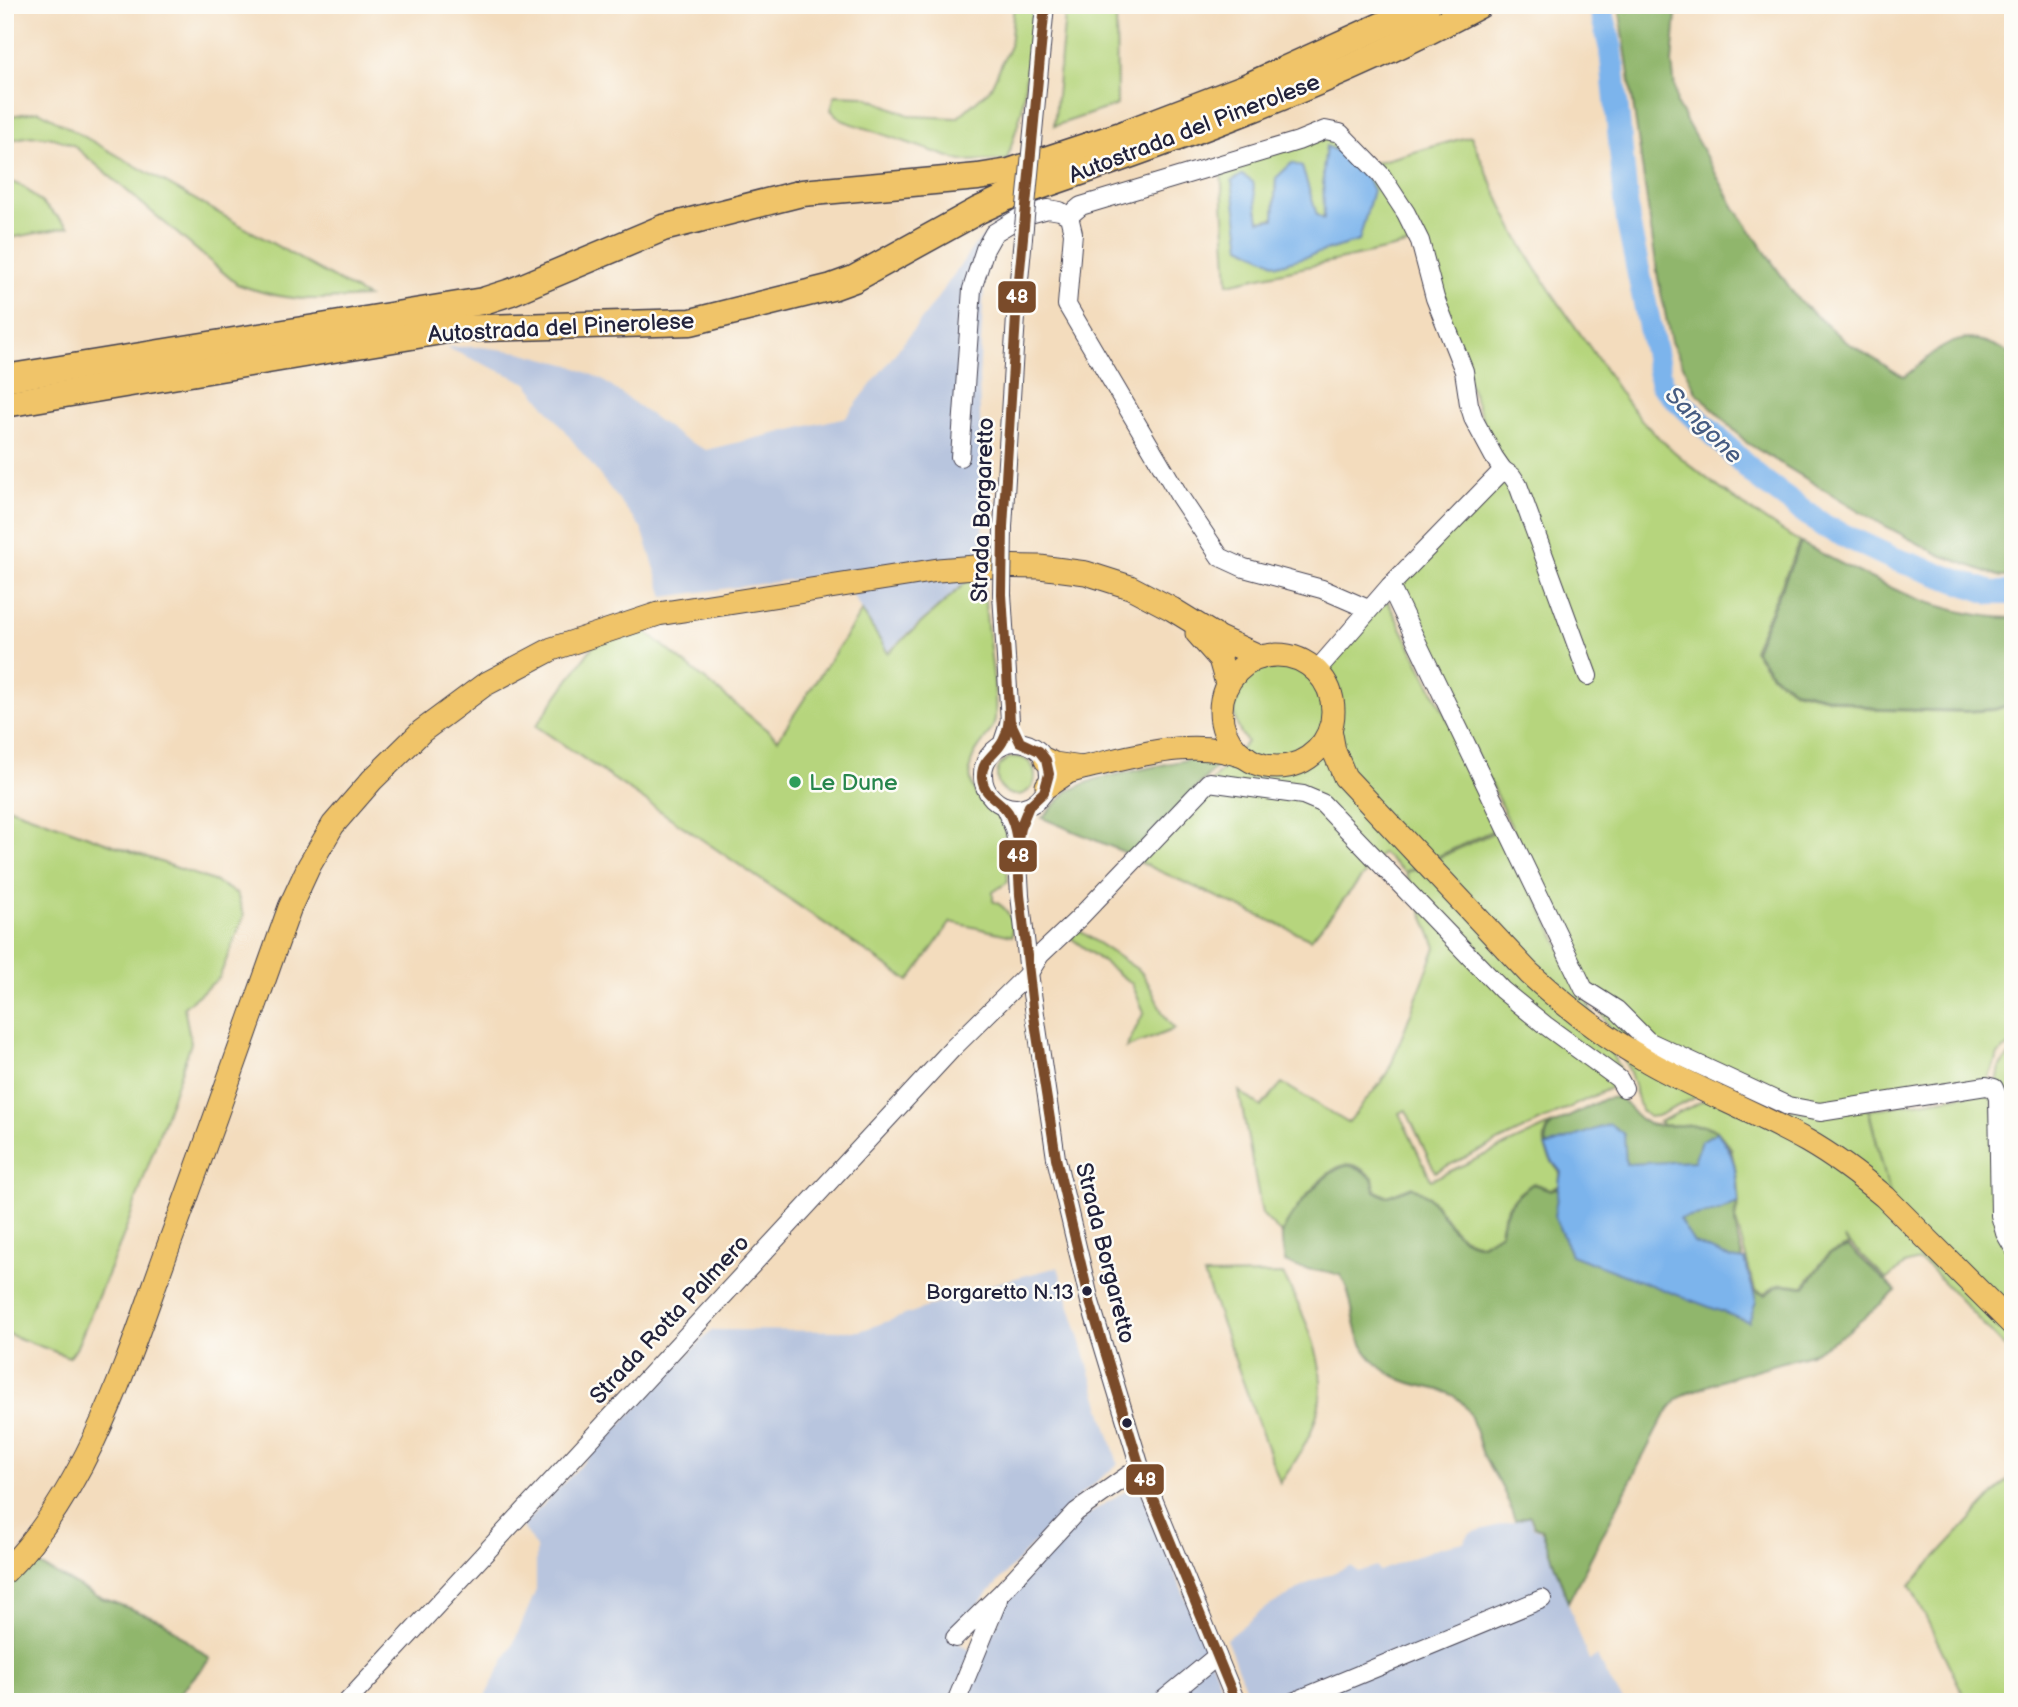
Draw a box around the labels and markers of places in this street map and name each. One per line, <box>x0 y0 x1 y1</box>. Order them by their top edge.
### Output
place label: Le Dune <box>809 769 898 797</box>
marker: Le Dune <box>787 774 803 790</box>
place label: Borgaretto N.13 <box>926 1280 1074 1305</box>
marker: Borgaretto N.13 <box>1080 1284 1094 1298</box>
unlabelled marker <box>1120 1416 1134 1430</box>

